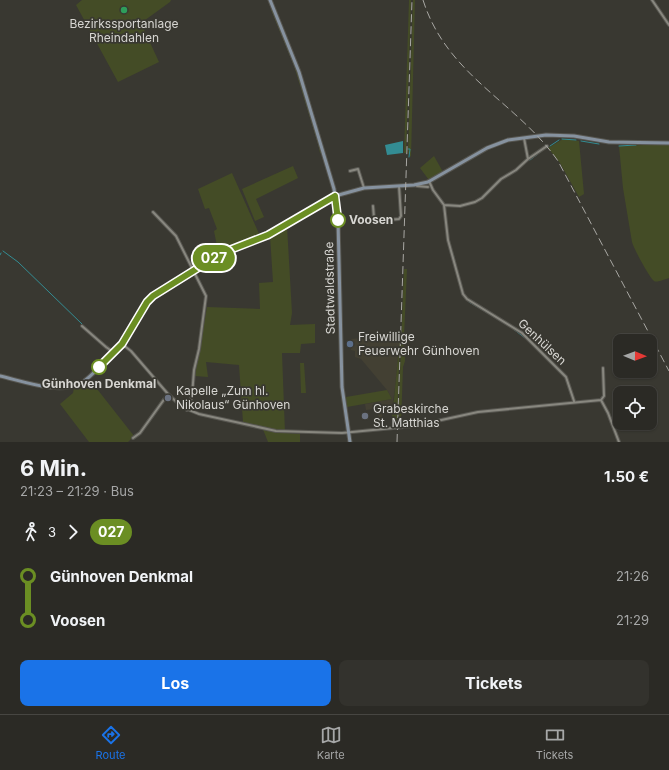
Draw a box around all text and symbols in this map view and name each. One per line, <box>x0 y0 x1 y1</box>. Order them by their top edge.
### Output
marker: Bezirkssportanlage Rheindahlen <box>119 5 129 15</box>
place label: Bezirkssportanlage Rheindahlen <box>69 16 179 45</box>
marker: Voosen <box>330 212 346 228</box>
place label: Voosen <box>349 212 393 227</box>
street label: Stadtwaldstraße <box>321 241 338 335</box>
line badge: 027 <box>191 245 237 271</box>
text: 027 <box>201 249 227 266</box>
street label: Genhülsen <box>515 315 570 368</box>
place label: Freiwillige Feuerwehr Günhoven <box>358 329 480 358</box>
north arrow <box>613 334 657 378</box>
map controls <box>613 334 657 430</box>
marker: Freiwillige Feuerwehr Günhoven <box>345 339 355 349</box>
marker: Günhoven Denkmal <box>91 359 107 375</box>
place label: Günhoven Denkmal <box>42 376 156 391</box>
place label: Kapelle „Zum hl. Nikolaus“ Günhoven <box>176 383 290 412</box>
button: locate <box>613 386 657 430</box>
marker: Kapelle „Zum hl. Nikolaus“ Günhoven <box>163 393 173 403</box>
place label: Grabeskirche St. Matthias <box>373 401 449 430</box>
marker: Grabeskirche St. Matthias <box>360 411 370 421</box>
text: 6 Min. <box>20 455 87 481</box>
text: 1.50 € <box>604 467 649 486</box>
text: 21:23 – 21:29 · Bus <box>20 483 134 499</box>
icon: walk <box>20 521 42 543</box>
icon: forward <box>62 521 84 543</box>
text: 027 <box>98 523 124 540</box>
text: 3 <box>48 524 56 540</box>
text: Günhoven Denkmal <box>50 567 193 586</box>
text: 21:26 <box>616 568 649 584</box>
text: Voosen <box>50 611 105 630</box>
text: 21:29 <box>616 612 649 628</box>
button: Los <box>20 660 331 706</box>
button: Tickets <box>339 660 649 706</box>
tab: Route <box>96 724 126 762</box>
tab: Karte <box>317 724 345 762</box>
tab: Tickets <box>536 724 573 762</box>

